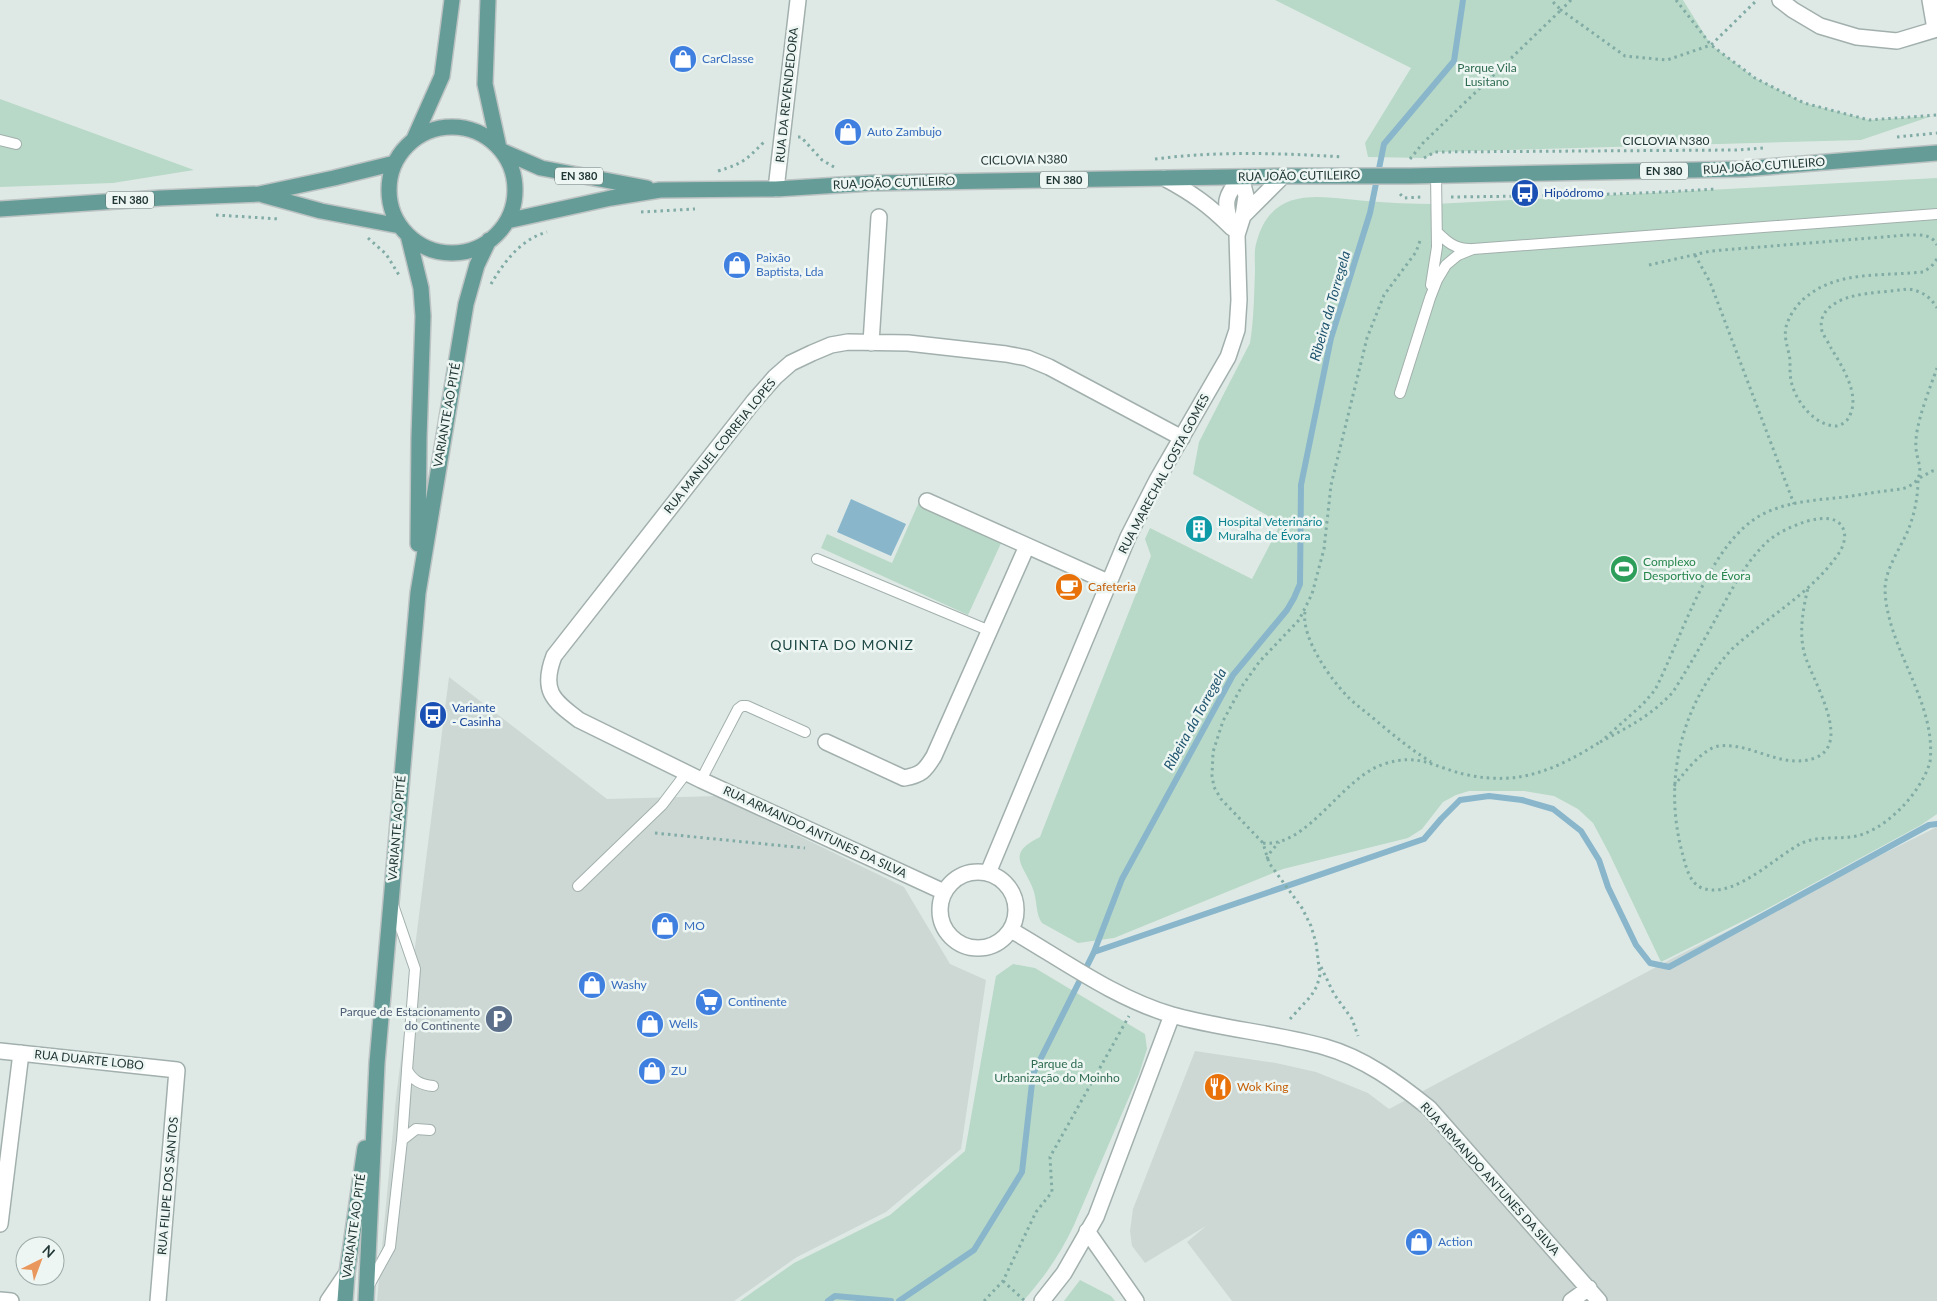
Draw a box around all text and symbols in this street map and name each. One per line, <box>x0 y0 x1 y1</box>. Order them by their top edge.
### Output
street label: RUA DA REVENDEDORA <box>772 26 801 163</box>
shop icon: CarClasse <box>668 44 698 74</box>
place label: CarClasse <box>702 51 754 66</box>
park label: Parque Vila Lusitano <box>1457 60 1517 89</box>
shop icon: Auto Zambujo <box>833 117 863 147</box>
place label: Auto Zambujo <box>867 124 942 139</box>
street label: CICLOVIA N380 <box>1623 133 1709 148</box>
street label: CICLOVIA N380 <box>980 151 1068 168</box>
street label: RUA JOÃO CUTILEIRO <box>1702 154 1826 177</box>
road number: EN 380 <box>1640 162 1688 180</box>
street label: RUA JOÃO CUTILEIRO <box>1238 167 1361 184</box>
road number: EN 380 <box>555 168 603 185</box>
road number: EN 380 <box>1040 172 1088 188</box>
street label: RUA JOÃO CUTILEIRO <box>833 173 956 192</box>
bus stop icon: Hipódromo <box>1510 178 1540 208</box>
place label: Hipódromo <box>1544 185 1604 200</box>
road number: EN 380 <box>106 192 154 208</box>
water label: Ribeira da Torregela <box>1306 249 1353 363</box>
shop icon: Paixão Baptista, Lda <box>722 250 752 280</box>
place label: Paixão Baptista, Lda <box>756 250 823 279</box>
street label: VARIANTE AO PITÉ <box>430 362 463 468</box>
street label: RUA MANUEL CORREIA LOPES <box>660 375 779 516</box>
street label: RUA MARECHAL COSTA GOMES <box>1115 391 1212 556</box>
building icon: Hospital Veterinário Muralha de Évora <box>1184 514 1214 544</box>
place label: Hospital Veterinário Muralha de Évora <box>1218 514 1323 543</box>
sports icon: Complexo Desportivo de Évora <box>1609 554 1639 584</box>
place label: Complexo Desportivo de Évora <box>1643 554 1751 583</box>
cafe icon: Cafeteria <box>1054 572 1084 602</box>
place label: Cafeteria <box>1088 579 1136 594</box>
district label: QUINTA DO MONIZ <box>770 636 914 653</box>
water label: Ribeira da Torregela <box>1160 665 1230 773</box>
bus stop icon: Variante - Casinha <box>418 700 448 730</box>
place label: Variante - Casinha <box>452 700 501 729</box>
street label: VARIANTE AO PITÉ <box>384 775 409 881</box>
street label: RUA ARMANDO ANTUNES DA SILVA <box>721 782 910 881</box>
shop icon: MO <box>650 911 680 941</box>
place label: MO <box>684 918 705 933</box>
shop icon: Washy <box>577 970 607 1000</box>
place label: Washy <box>611 977 647 992</box>
supermarket icon: Continente <box>694 987 724 1017</box>
place label: Continente <box>728 994 787 1009</box>
place label: Parque de Estacionamento do Continente <box>340 1004 480 1033</box>
parking icon: Parque de Estacionamento do Continente <box>484 1004 514 1034</box>
shop icon: Wells <box>635 1009 665 1039</box>
place label: Wells <box>669 1016 698 1031</box>
street label: RUA DUARTE LOBO <box>34 1046 145 1073</box>
shop icon: ZU <box>637 1056 667 1086</box>
park label: Parque da Urbanização do Moinho <box>994 1056 1120 1085</box>
place label: ZU <box>671 1063 687 1078</box>
restaurant icon: Wok King <box>1203 1072 1233 1102</box>
place label: Wok King <box>1237 1079 1289 1094</box>
street label: RUA ARMANDO ANTUNES DA SILVA <box>1418 1099 1564 1259</box>
street label: RUA FILIPE DOS SANTOS <box>154 1116 181 1256</box>
street label: VARIANTE AO PITÉ <box>339 1173 368 1279</box>
shop icon: Action <box>1404 1227 1434 1257</box>
place label: Action <box>1438 1234 1473 1249</box>
north arrow <box>15 1236 65 1286</box>
text: N <box>39 1241 59 1261</box>

